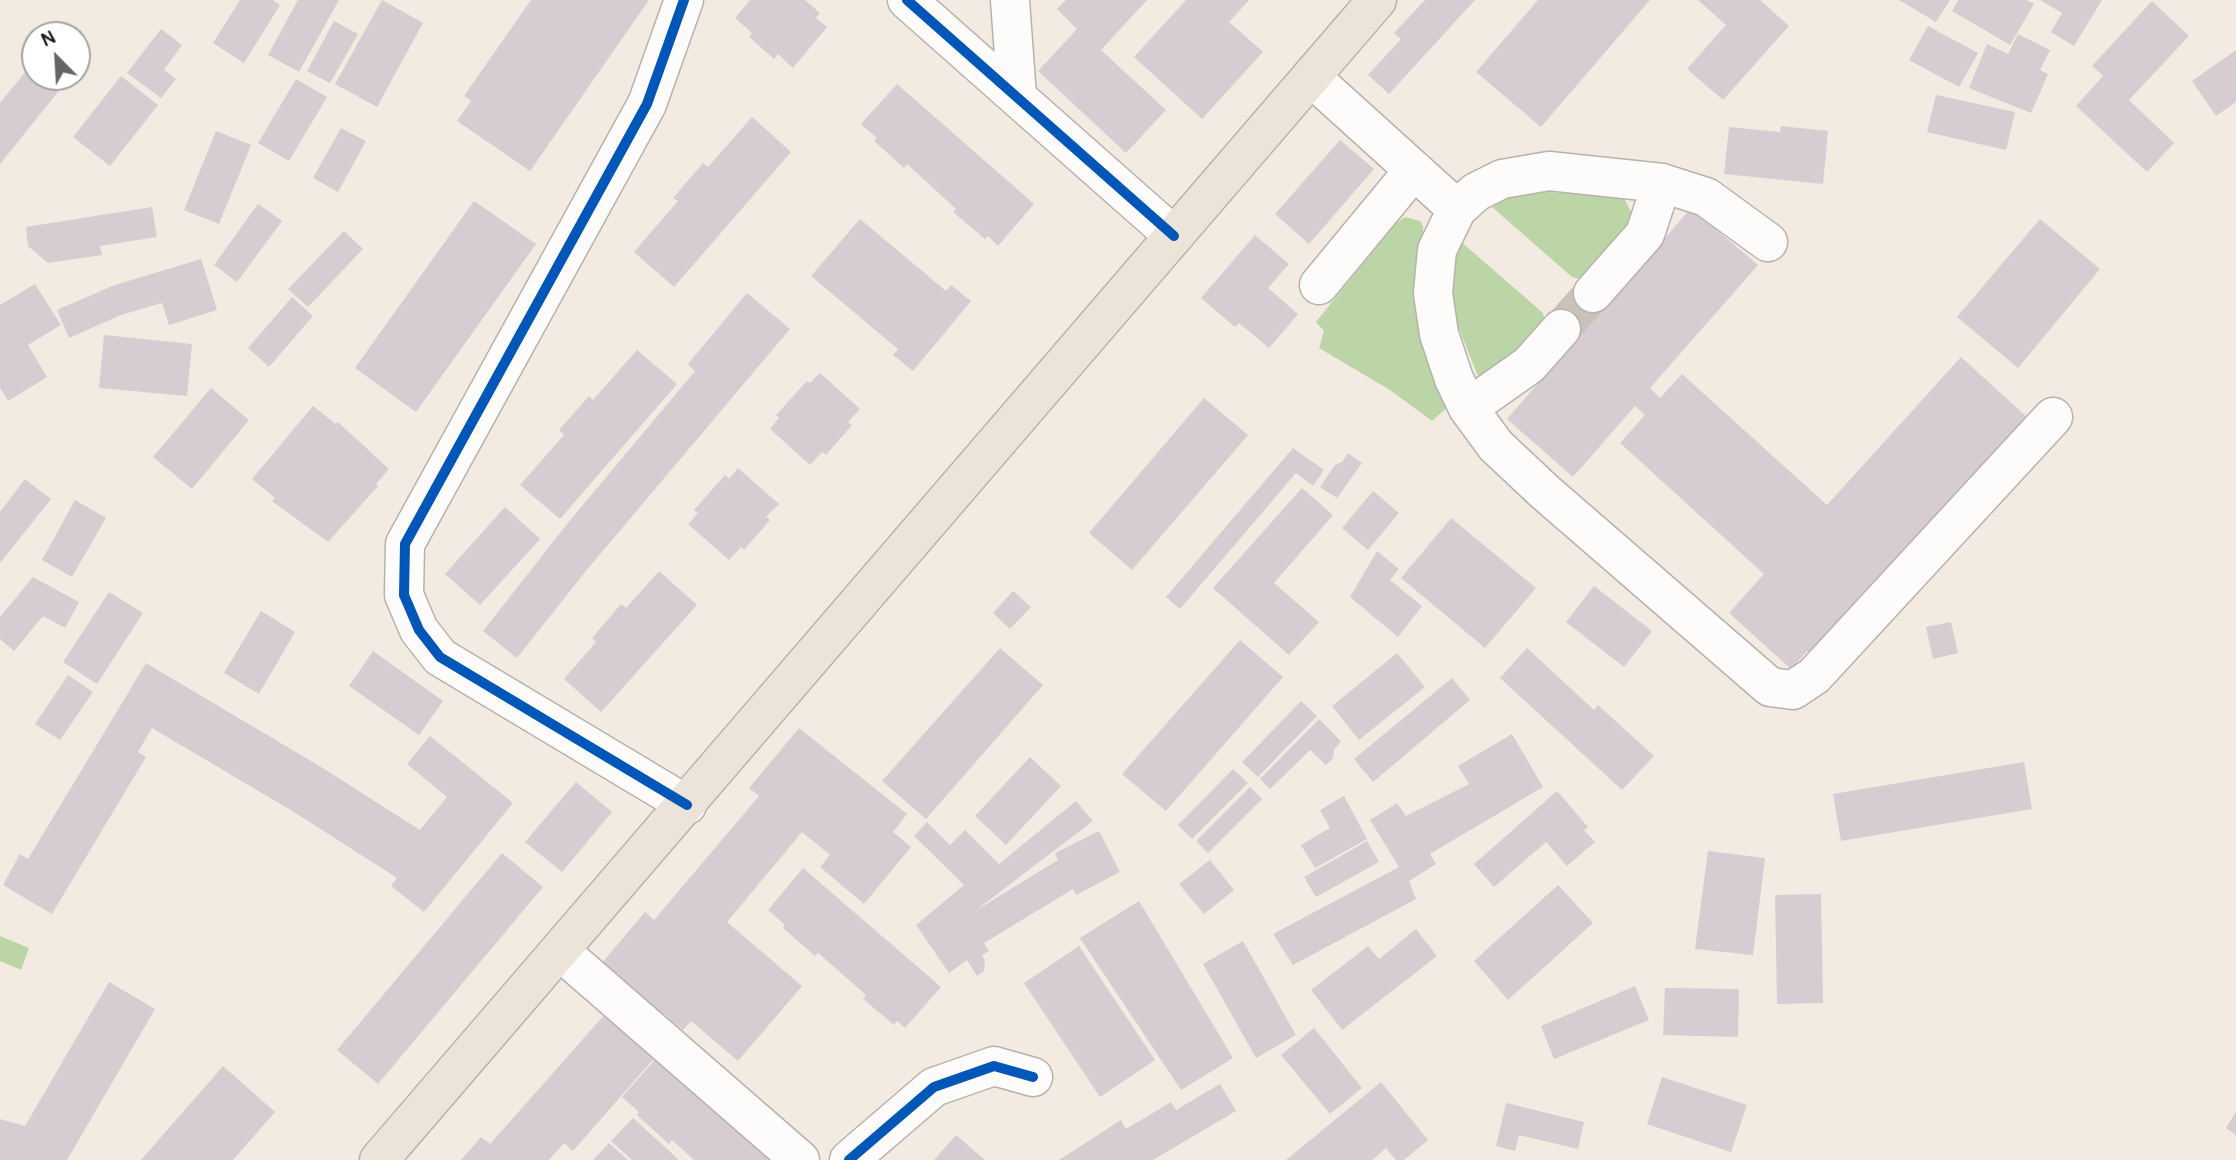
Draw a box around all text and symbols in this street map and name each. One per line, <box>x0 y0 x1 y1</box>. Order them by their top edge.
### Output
north arrow <box>21 21 91 91</box>
text: N <box>38 25 59 52</box>

